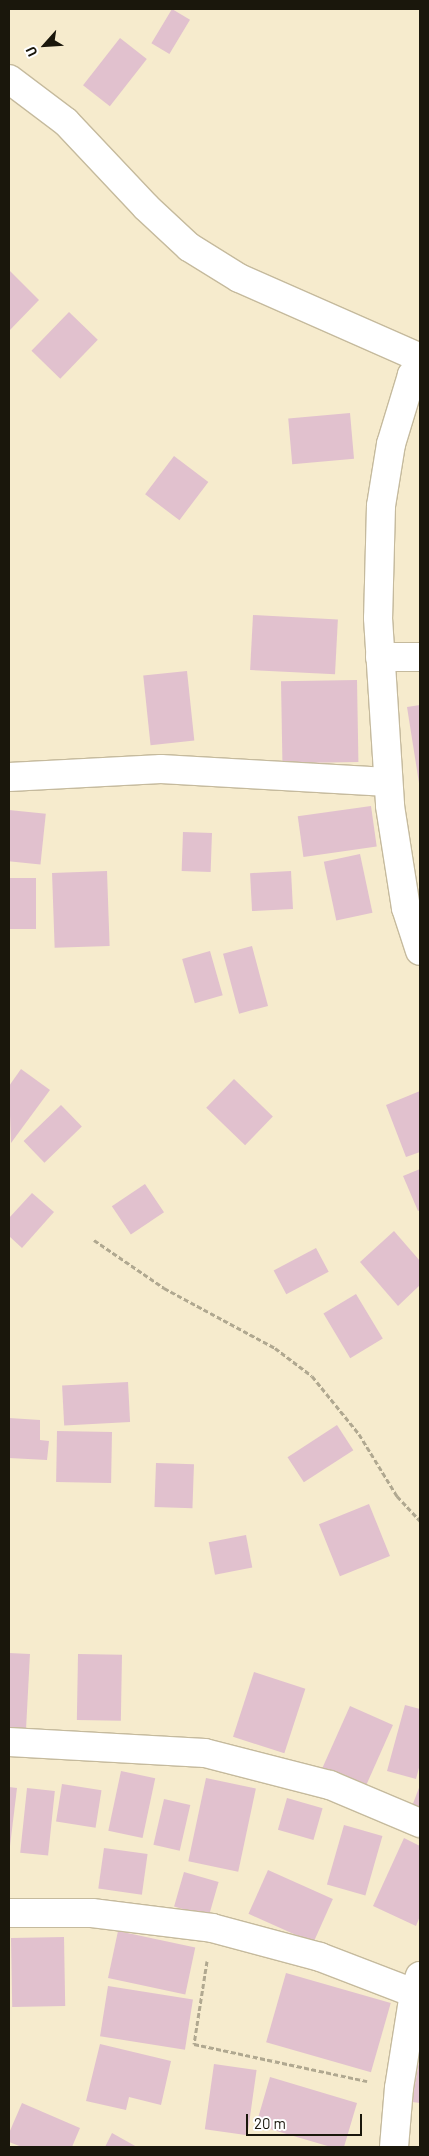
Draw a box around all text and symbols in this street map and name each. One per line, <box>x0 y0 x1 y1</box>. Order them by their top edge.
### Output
north arrow <box>20 20 70 70</box>
text: U <box>21 44 41 59</box>
scale bar <box>249 2104 365 2136</box>
text: 20 m <box>254 2114 286 2132</box>

